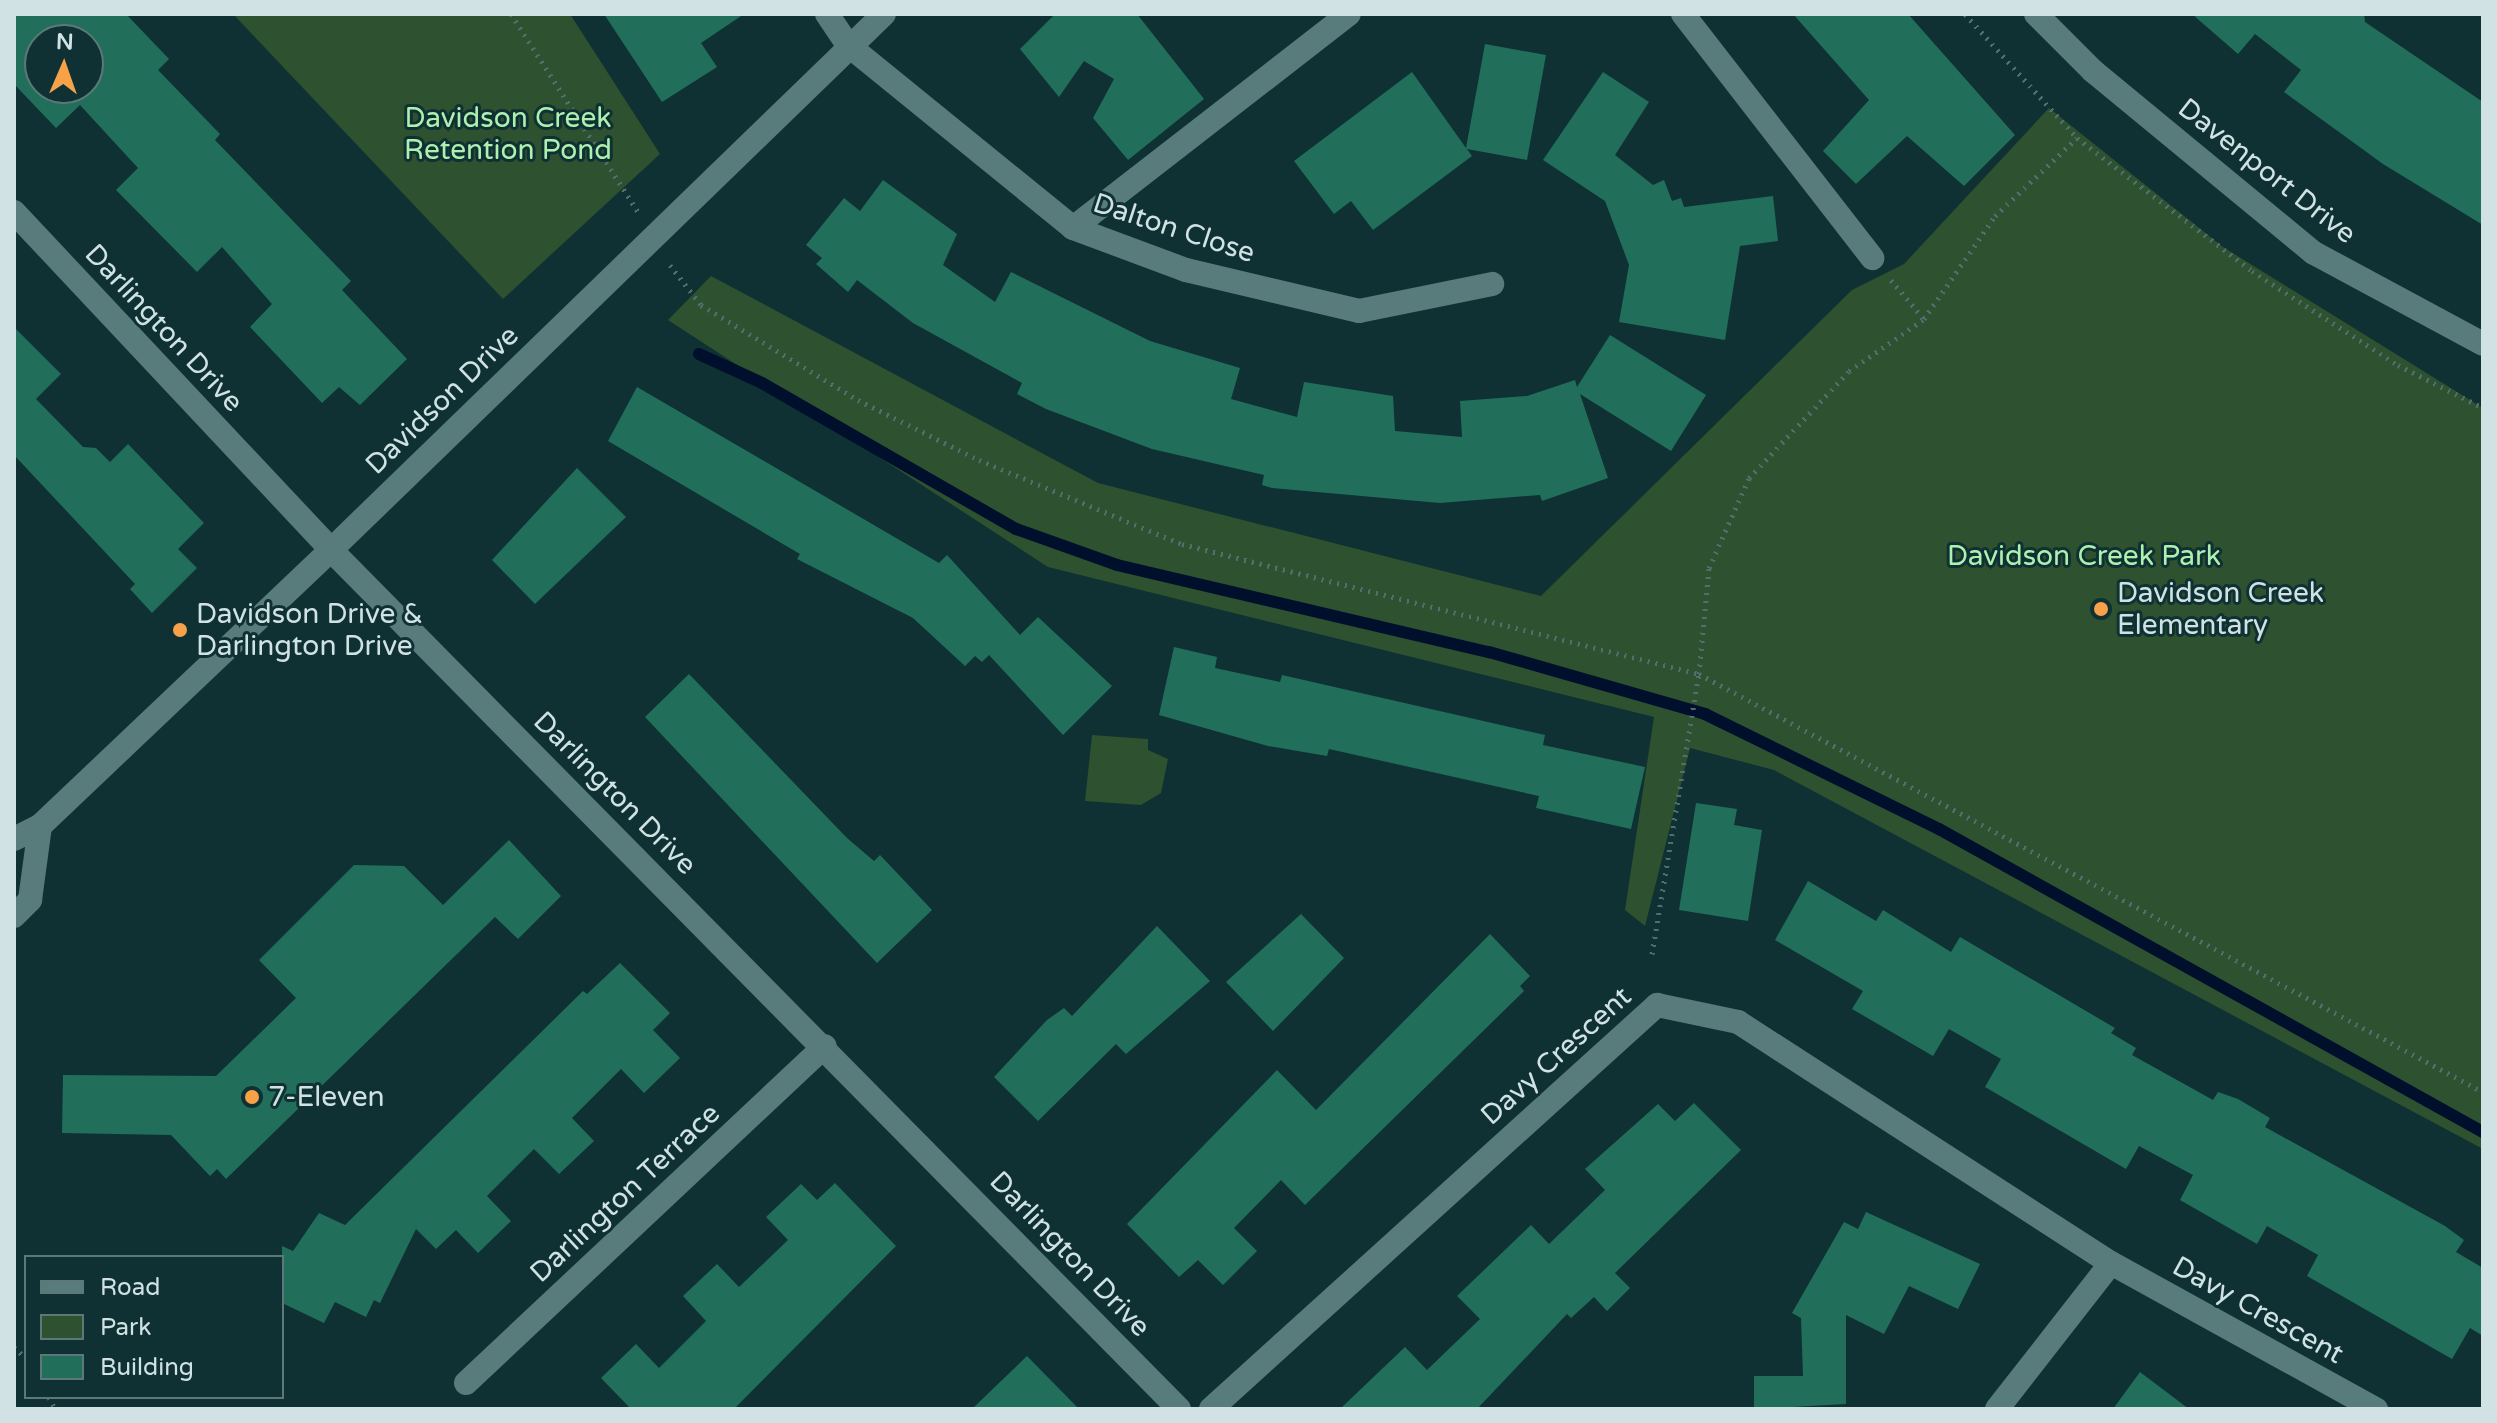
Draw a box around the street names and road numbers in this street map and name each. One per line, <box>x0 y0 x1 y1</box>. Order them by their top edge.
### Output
street label: Davenport Drive <box>2171 91 2363 251</box>
street label: Dalton Close <box>1089 186 1259 270</box>
street label: Darlington Drive <box>78 237 250 419</box>
street label: Davidson Drive <box>359 319 525 481</box>
street label: Darlington Drive <box>527 705 703 881</box>
street label: Davy Crescent <box>1474 980 1638 1132</box>
street label: Darlington Terrace <box>523 1097 727 1289</box>
street label: Darlington Drive <box>983 1164 1157 1344</box>
street label: Davy Crescent <box>2167 1249 2349 1371</box>

